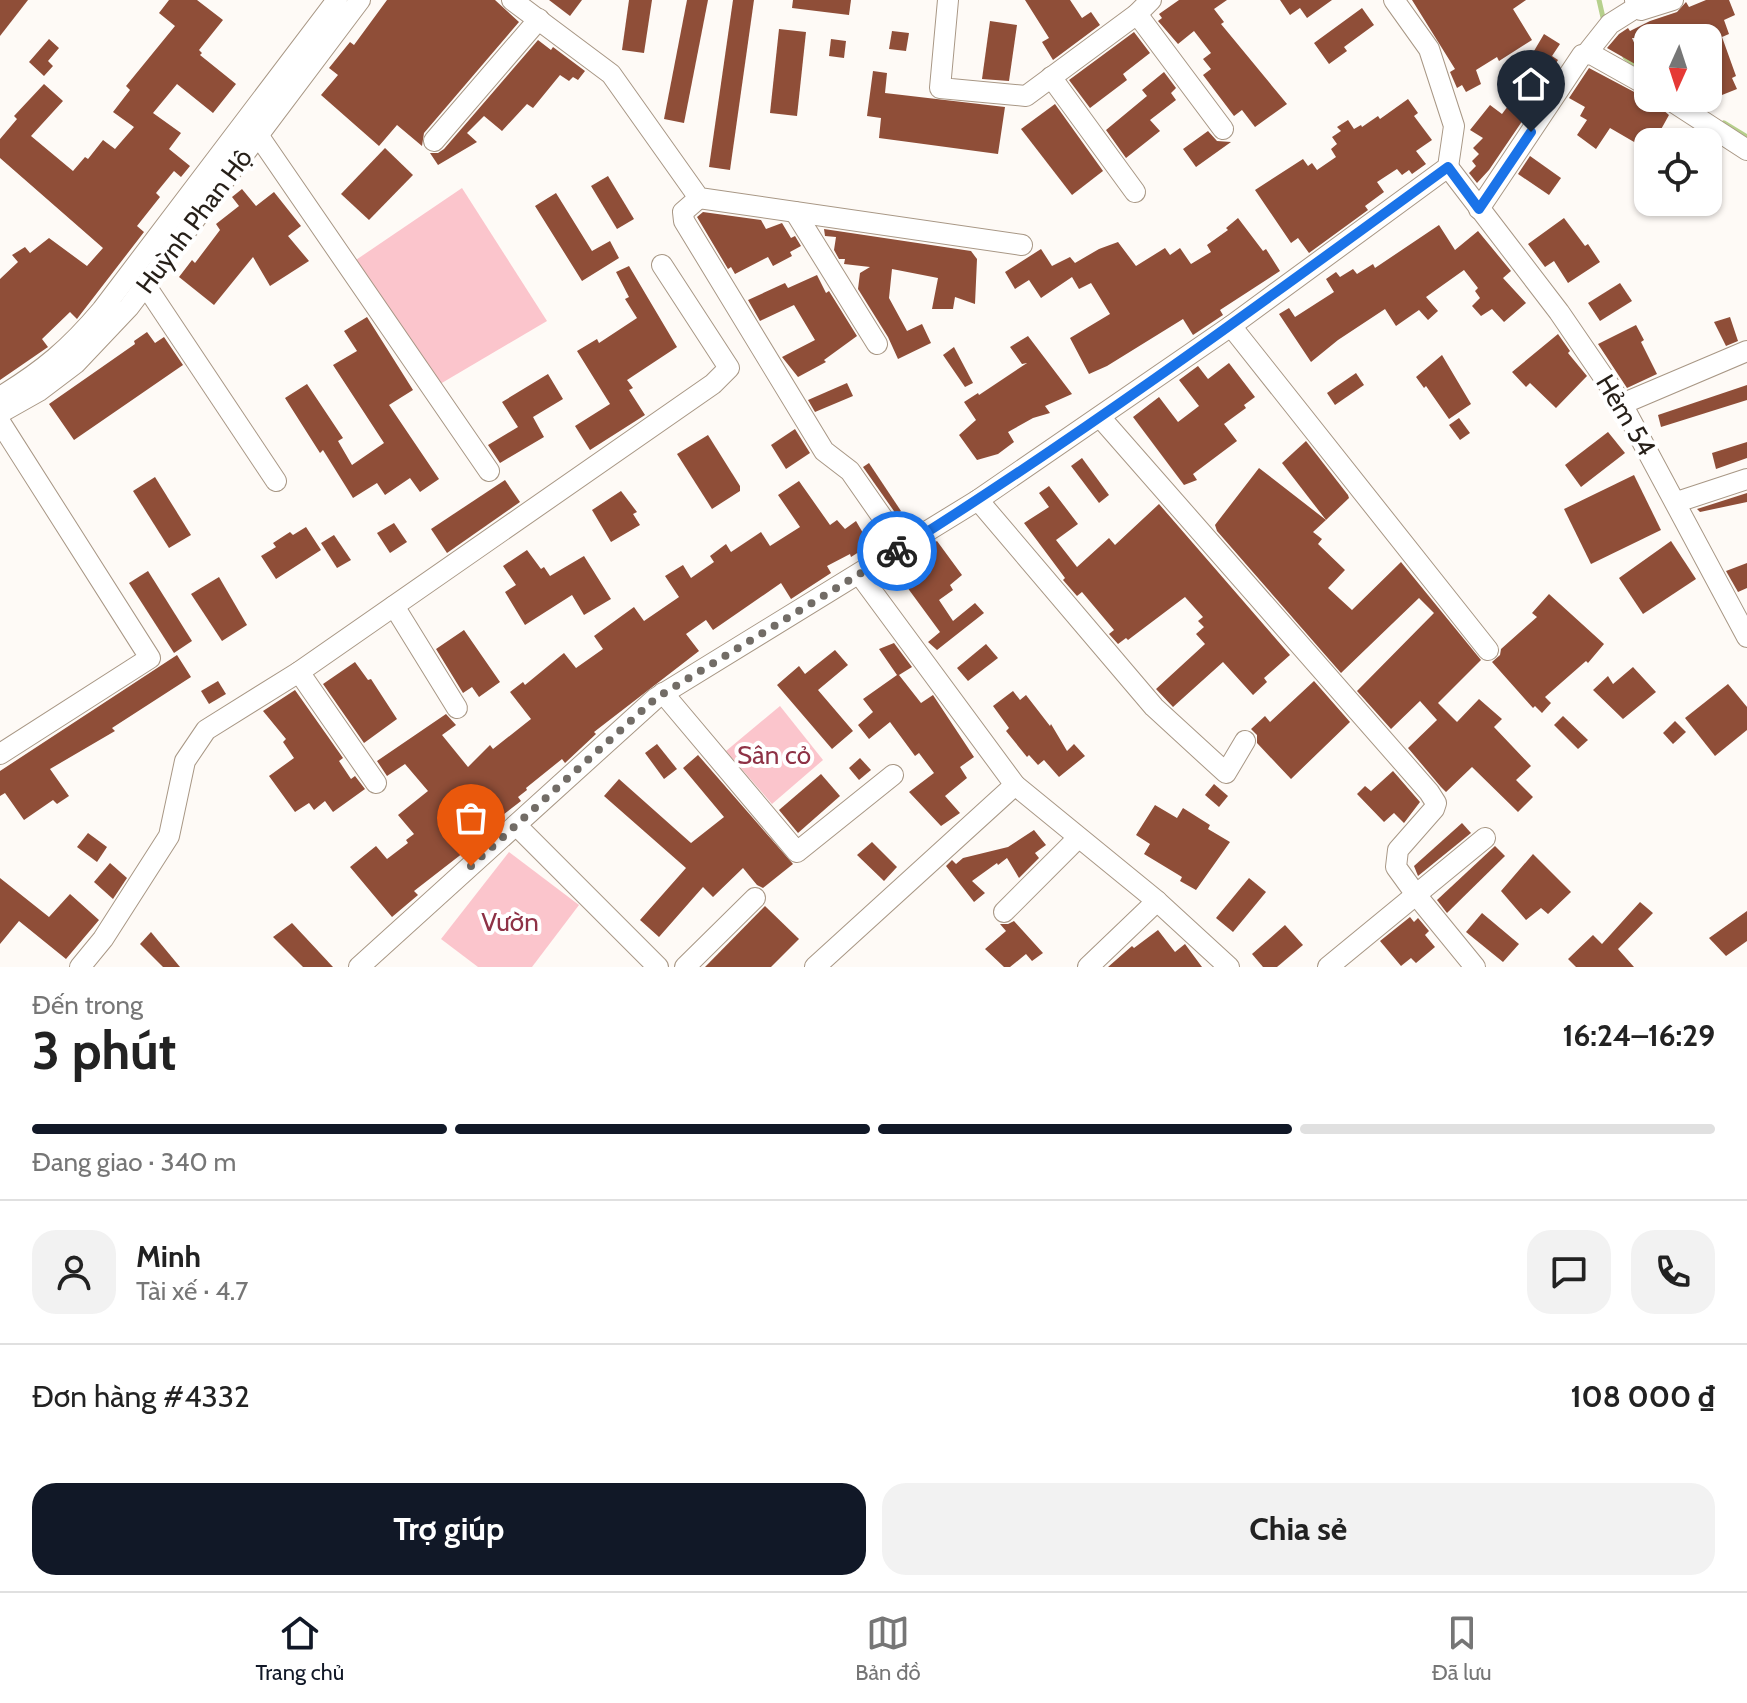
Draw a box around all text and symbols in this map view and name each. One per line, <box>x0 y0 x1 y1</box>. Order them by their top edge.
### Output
north arrow <box>1634 24 1722 112</box>
map controls <box>1634 24 1722 216</box>
pin <box>1497 50 1565 132</box>
icon: home <box>1509 62 1553 106</box>
button: locate <box>1634 128 1722 216</box>
street label: Huỳnh Phan Hộ <box>129 142 259 300</box>
street label: Hẻm 54 <box>1589 369 1663 461</box>
courier <box>857 511 937 591</box>
icon: bike <box>875 529 919 573</box>
park label: Sân cỏ <box>737 739 811 771</box>
pin <box>437 784 505 866</box>
icon: bag <box>449 796 493 840</box>
park label: Vườn <box>481 906 539 938</box>
text: Đến trong <box>32 989 143 1021</box>
text: 16:24–16:29 <box>1562 1017 1715 1054</box>
text: 3 phút <box>32 1019 177 1082</box>
text: Đang giao · 340 m <box>32 1146 236 1178</box>
button: person <box>32 1230 116 1314</box>
button: chat <box>1527 1230 1611 1314</box>
button: phone <box>1631 1230 1715 1314</box>
text: Minh <box>136 1238 201 1275</box>
text: Tài xế · 4.7 <box>136 1275 248 1307</box>
text: Đơn hàng #4332 <box>32 1378 250 1415</box>
text: 108 000 ₫ <box>1570 1378 1715 1415</box>
button: Trợ giúp <box>32 1483 866 1575</box>
button: Chia sẻ <box>882 1483 1715 1575</box>
tab: Trang chủ <box>256 1611 344 1686</box>
tab: Bản đồ <box>855 1611 921 1686</box>
tab: Đã lưu <box>1432 1611 1491 1686</box>

